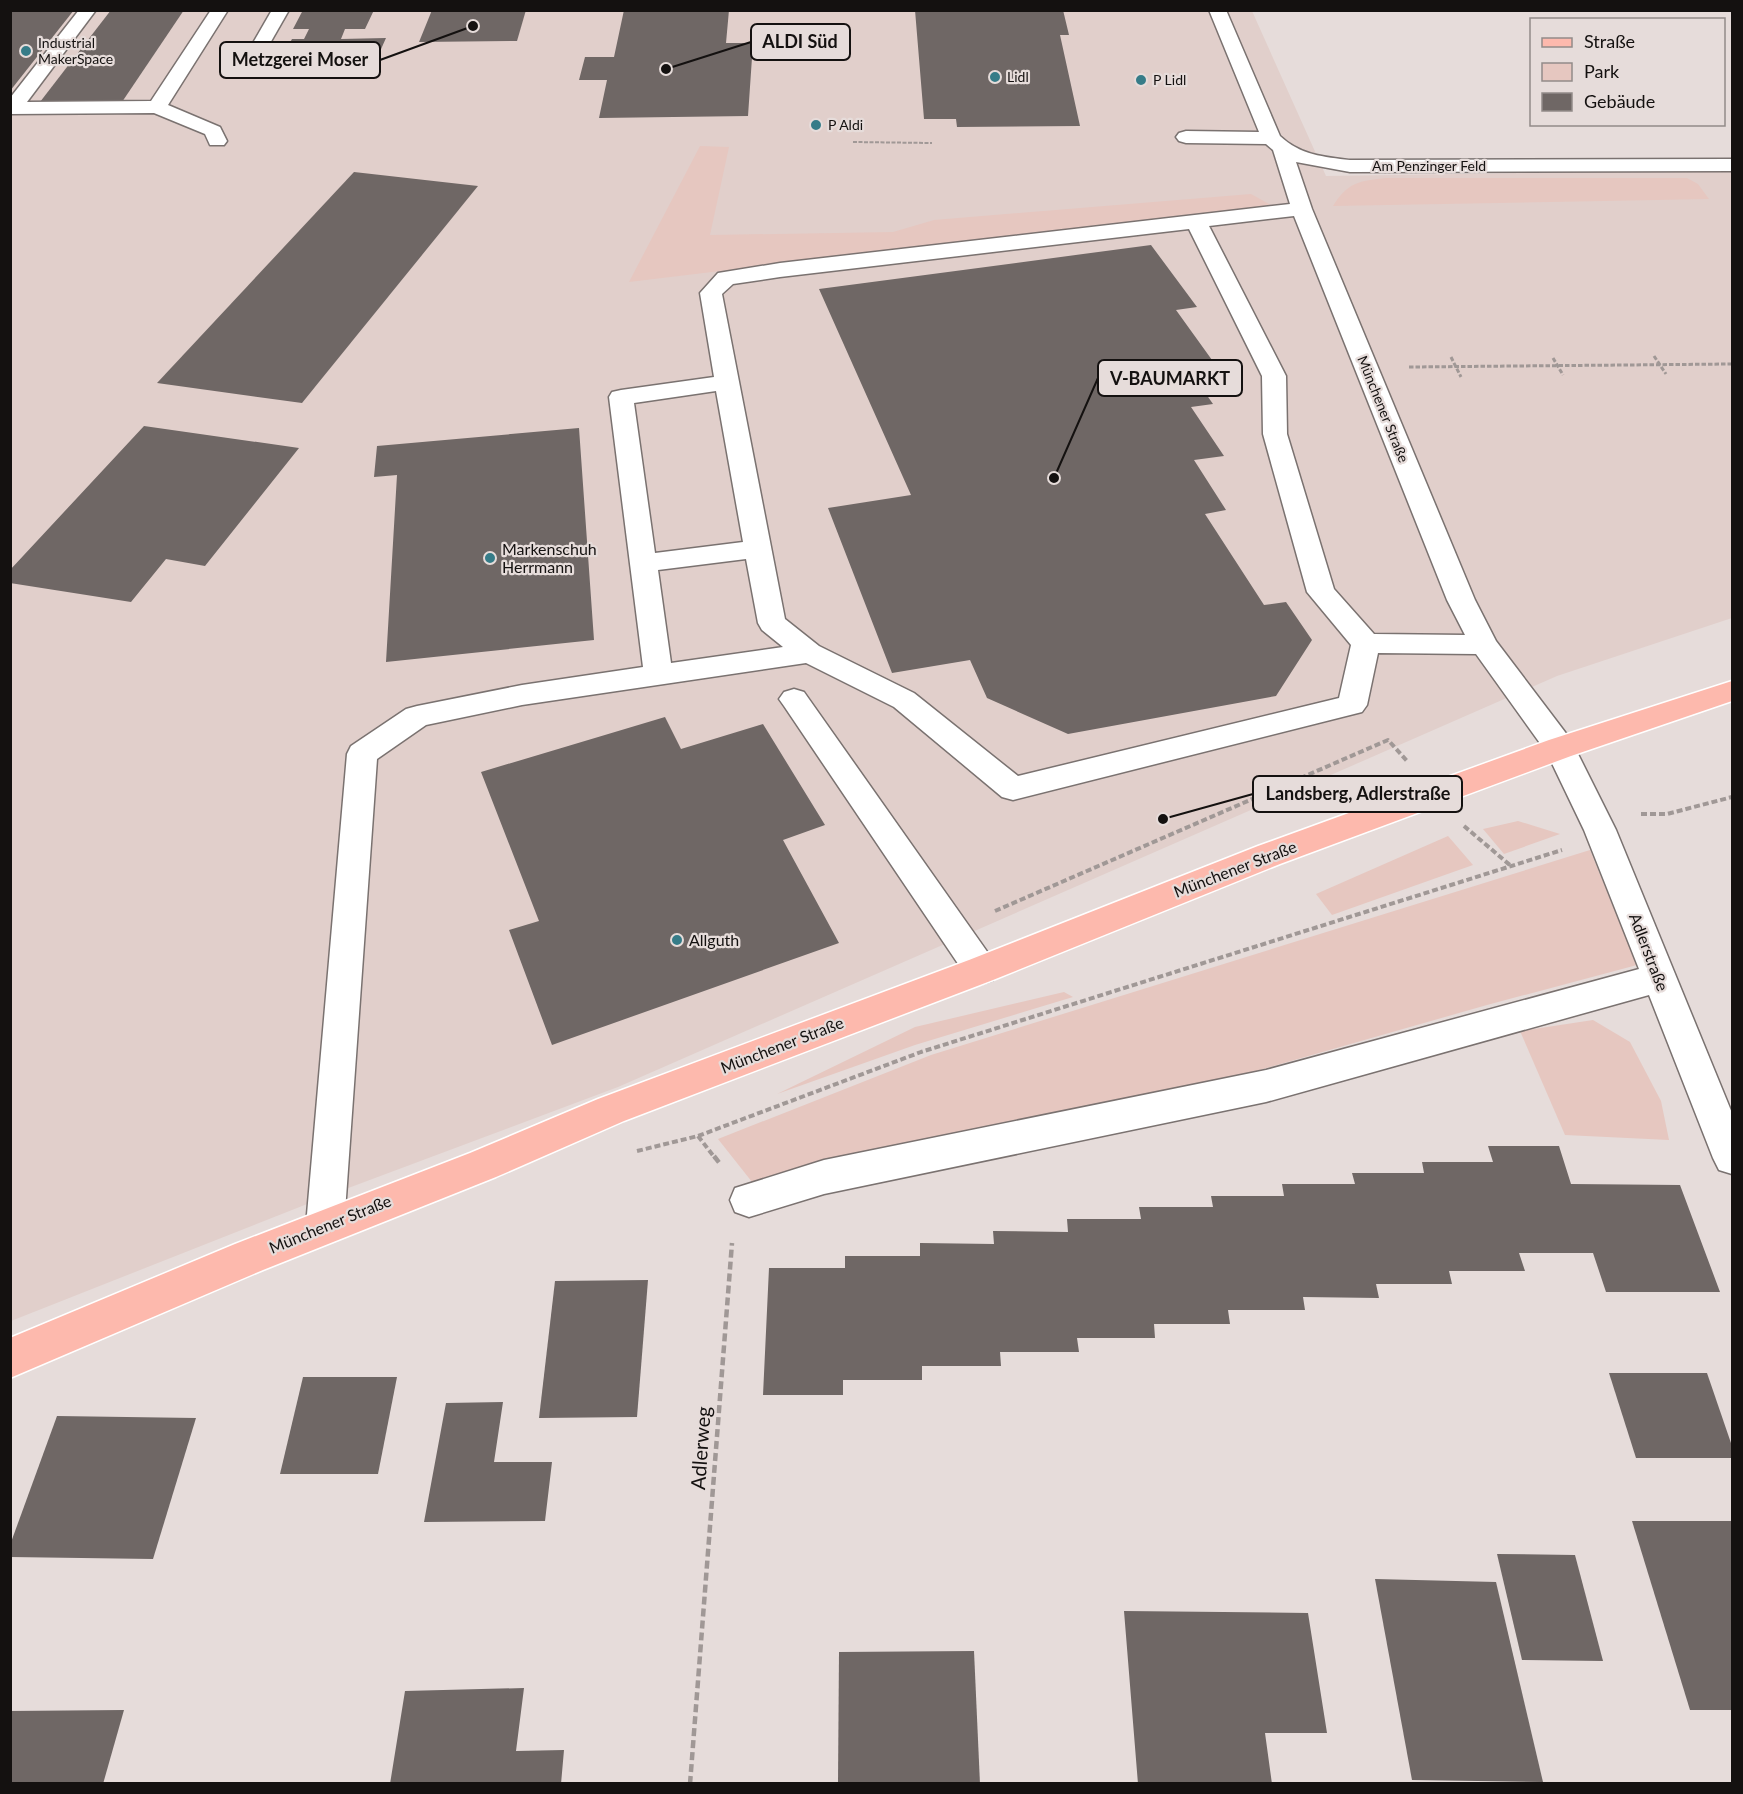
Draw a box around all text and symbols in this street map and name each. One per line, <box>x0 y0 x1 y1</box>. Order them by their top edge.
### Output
legend <box>1530 18 1725 126</box>
callout: ALDI Süd <box>751 24 850 60</box>
text: ALDI Süd <box>761 30 838 52</box>
text: Straße <box>1584 30 1635 52</box>
place label: Industrial MakerSpace <box>38 34 113 67</box>
callout: Metzgerei Moser <box>220 42 380 78</box>
marker: Industrial MakerSpace <box>19 44 33 58</box>
text: Metzgerei Moser <box>232 48 369 70</box>
text: Park <box>1584 60 1620 82</box>
place label: Lidl <box>1007 68 1029 85</box>
marker: Lidl <box>988 70 1002 84</box>
place label: P Lidl <box>1153 71 1186 88</box>
marker: P Lidl <box>1134 73 1148 87</box>
text: Gebäude <box>1584 90 1655 112</box>
place label: P Aldi <box>828 116 863 133</box>
marker: P Aldi <box>809 118 823 132</box>
street label: Am Penzinger Feld <box>1372 157 1486 174</box>
street label: Münchener Straße <box>1354 353 1413 465</box>
callout: V-BAUMARKT <box>1098 360 1242 396</box>
text: V-BAUMARKT <box>1109 367 1230 389</box>
place label: Markenschuh Herrmann <box>502 539 597 576</box>
marker: Markenschuh Herrmann <box>483 551 497 565</box>
callout: Landsberg, Adlerstraße <box>1253 776 1462 812</box>
text: Landsberg, Adlerstraße <box>1266 782 1451 804</box>
street label: Münchener Straße <box>1171 836 1299 901</box>
street label: Adlerstraße <box>1626 910 1673 993</box>
place label: Allguth <box>689 930 739 949</box>
marker: Allguth <box>670 933 684 947</box>
street label: Münchener Straße <box>718 1012 846 1077</box>
street label: Münchener Straße <box>266 1190 394 1257</box>
street label: Adlerweg <box>685 1405 715 1490</box>

